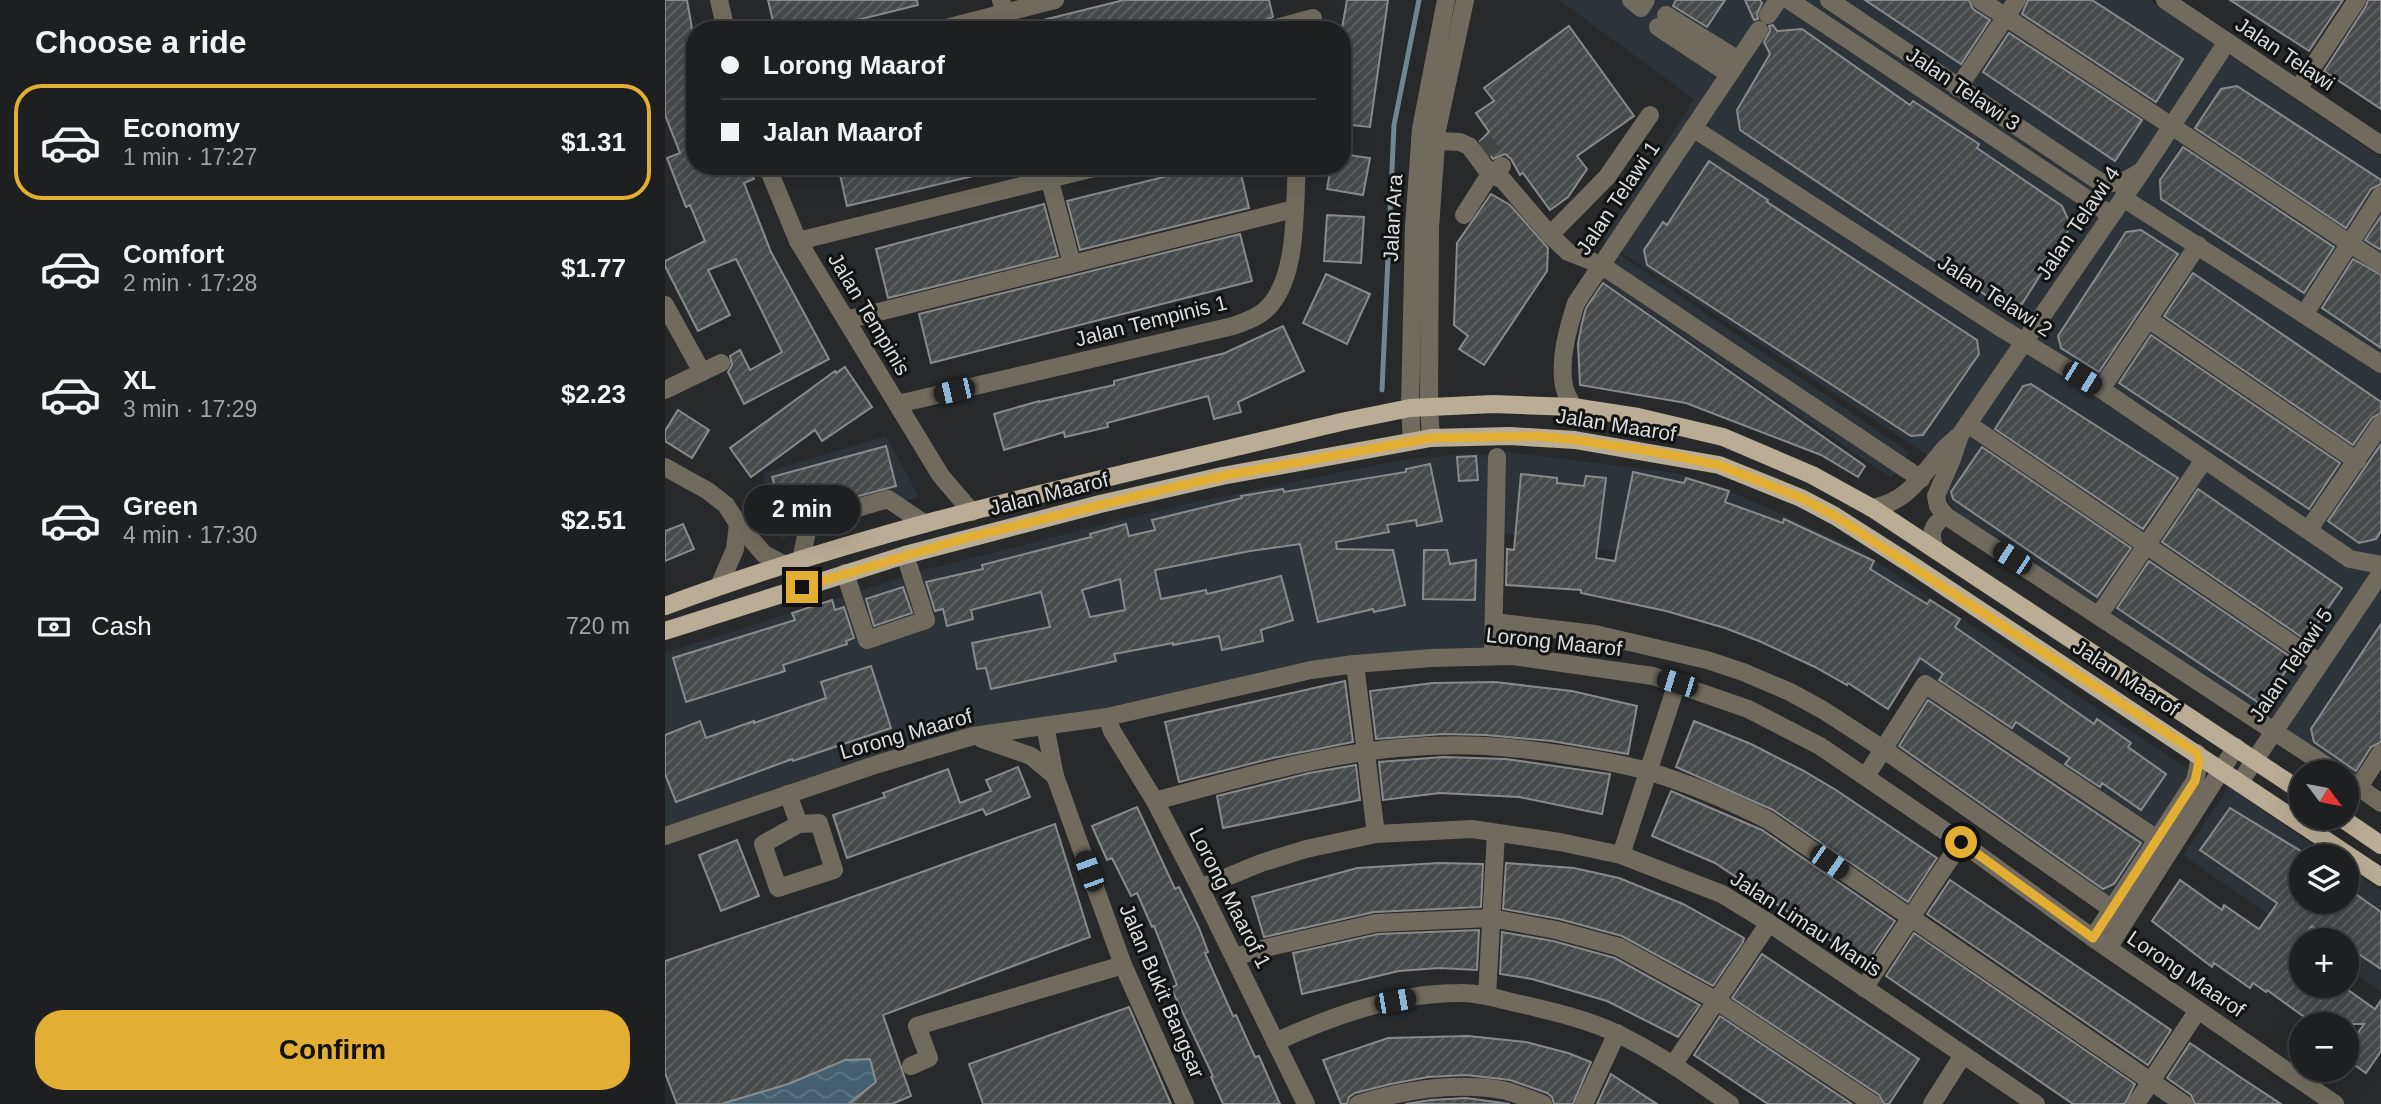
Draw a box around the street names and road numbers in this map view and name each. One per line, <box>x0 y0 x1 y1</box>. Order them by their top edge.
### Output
street label: Jalan Telawi <box>2232 12 2339 95</box>
street label: Jalan Telawi 3 <box>1902 42 2024 135</box>
street label: Jalan Telawi 1 <box>1571 137 1664 259</box>
street label: Jalan Telawi 4 <box>2031 162 2124 284</box>
street label: Jalan Ara <box>1379 173 1406 262</box>
street label: Jalan Tempinis <box>824 248 915 379</box>
street label: Jalan Telawi 2 <box>1934 250 2057 341</box>
street label: Jalan Tempinis 1 <box>1072 290 1229 351</box>
street label: Jalan Maarof <box>1554 404 1678 445</box>
street label: Jalan Maarof <box>987 468 1111 519</box>
street label: Jalan Telawi 5 <box>2244 604 2337 726</box>
street label: Lorong Maarof <box>1485 623 1623 660</box>
street label: Jalan Maarof <box>2069 635 2184 720</box>
street label: Lorong Maarof <box>837 704 975 763</box>
street label: Lorong Maarof 1 <box>1185 824 1276 972</box>
street label: Jalan Limau Manis <box>1727 866 1886 981</box>
street label: Jalan Bukit Bangsar <box>1115 900 1210 1081</box>
street label: Lorong Maarof <box>2123 926 2249 1021</box>

